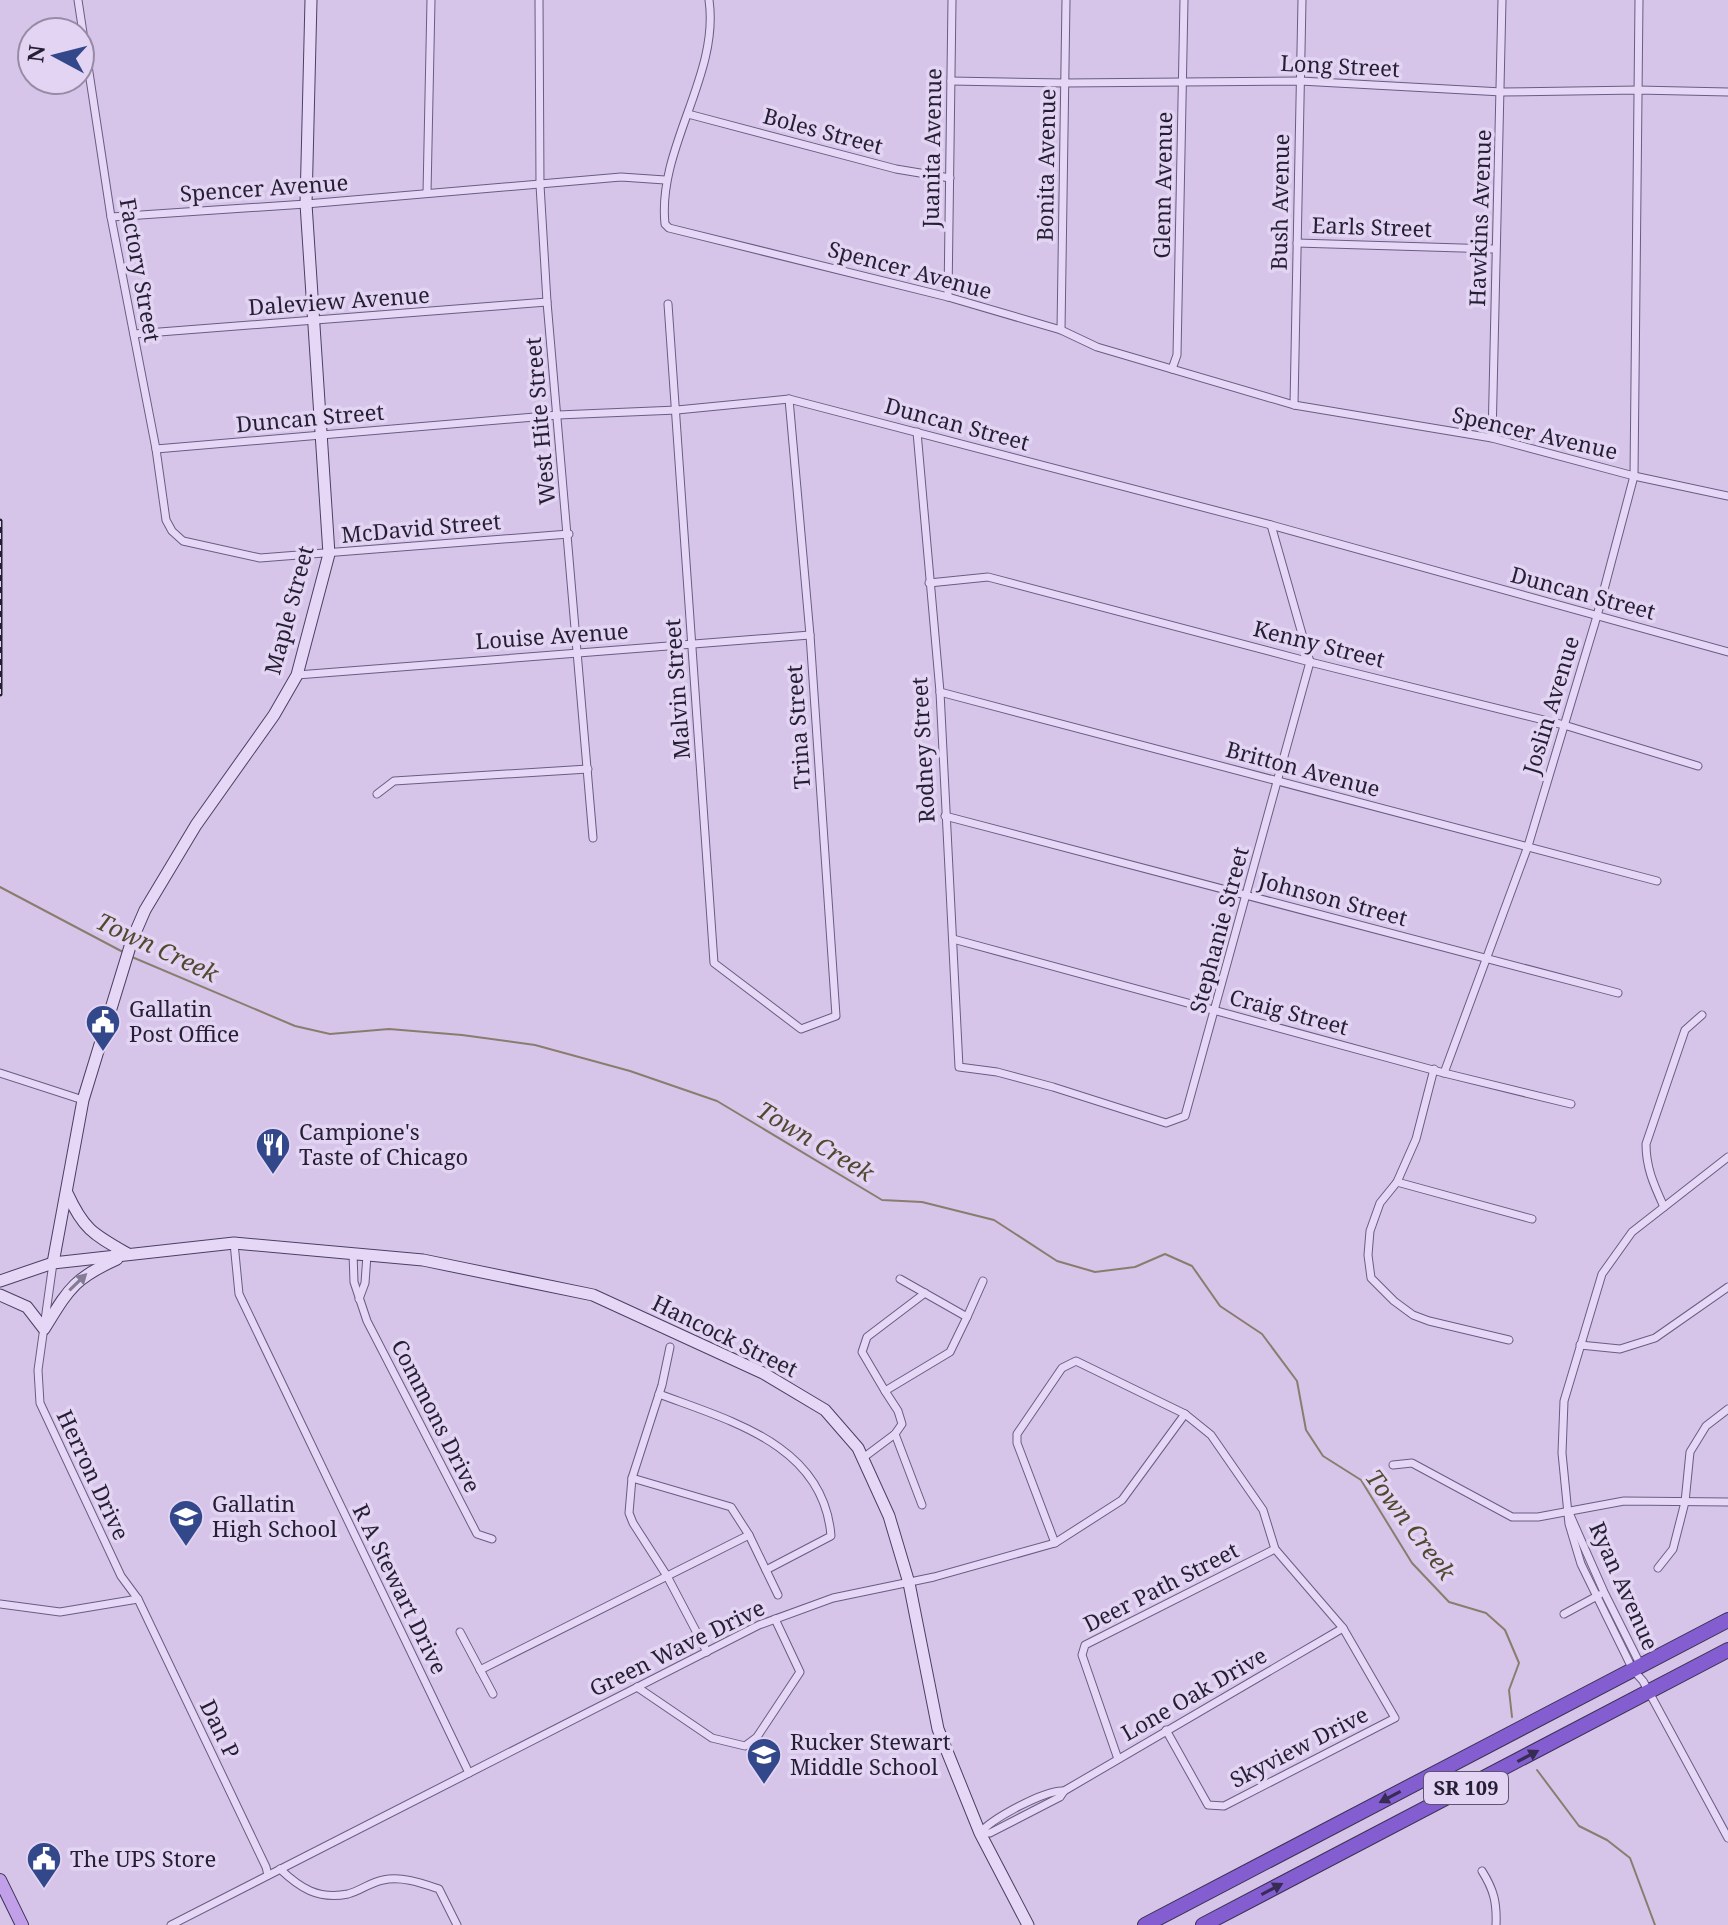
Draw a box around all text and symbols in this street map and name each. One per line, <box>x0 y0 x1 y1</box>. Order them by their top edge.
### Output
north arrow <box>16 16 96 96</box>
text: N <box>19 43 51 64</box>
street label: Long Street <box>1280 47 1401 83</box>
street label: Juanita Avenue <box>915 68 947 229</box>
street label: Bonita Avenue <box>1029 88 1061 242</box>
street label: Boles Street <box>760 100 887 160</box>
street label: Glenn Avenue <box>1146 111 1178 259</box>
street label: Hawkins Avenue <box>1461 129 1497 307</box>
street label: Bush Avenue <box>1263 133 1295 271</box>
street label: Spencer Avenue <box>179 166 349 208</box>
street label: Factory Street <box>114 196 168 344</box>
street label: Earls Street <box>1311 209 1433 243</box>
street label: Spencer Avenue <box>825 233 996 305</box>
street label: Daleview Avenue <box>247 279 431 321</box>
street label: West Hite Street <box>517 336 561 506</box>
street label: Duncan Street <box>882 389 1033 457</box>
street label: Duncan Street <box>235 396 386 438</box>
street label: Spencer Avenue <box>1450 398 1621 466</box>
street label: McDavid Street <box>340 505 502 549</box>
street label: Maple Street <box>256 542 320 677</box>
street label: Duncan Street <box>1508 558 1659 626</box>
street label: Kenny Street <box>1251 612 1388 674</box>
street label: Louise Avenue <box>474 615 630 655</box>
street label: Malvin Street <box>656 617 696 760</box>
street label: Joslin Avenue <box>1515 632 1585 778</box>
street label: Trina Street <box>778 664 816 790</box>
street label: Rodney Street <box>903 676 941 824</box>
street label: Britton Avenue <box>1223 733 1384 803</box>
street label: Stephanie Street <box>1181 843 1255 1016</box>
street label: Johnson Street <box>1255 864 1411 932</box>
water label: Town Creek <box>91 904 225 990</box>
street label: Craig Street <box>1227 981 1352 1041</box>
place label: Gallatin Post Office <box>129 993 239 1048</box>
public building icon: Gallatin Post Office <box>84 1003 122 1053</box>
water label: Town Creek <box>751 1093 882 1189</box>
place label: Campione's Taste of Chicago <box>299 1116 468 1171</box>
restaurant icon: Campione's Taste of Chicago <box>254 1126 292 1176</box>
one-way arrow <box>68 1274 87 1292</box>
street label: Hancock Street <box>648 1287 803 1383</box>
street label: Commons Drive <box>385 1334 488 1497</box>
street label: Herron Drive <box>51 1405 137 1545</box>
water label: Town Creek <box>1359 1462 1465 1587</box>
place label: Gallatin High School <box>212 1488 337 1543</box>
school or university icon: Gallatin High School <box>167 1498 205 1548</box>
street label: R A Stewart Drive <box>347 1498 455 1679</box>
street label: Ryan Avenue <box>1583 1517 1667 1654</box>
street label: Deer Path Street <box>1078 1534 1243 1638</box>
street label: Green Wave Drive <box>584 1592 769 1703</box>
street label: Lone Oak Drive <box>1115 1639 1272 1747</box>
street label: Dan P <box>194 1694 248 1763</box>
street label: Skyview Drive <box>1224 1698 1373 1794</box>
place label: Rucker Stewart Middle School <box>790 1726 951 1781</box>
school or university icon: Rucker Stewart Middle School <box>745 1736 783 1786</box>
one-way arrow <box>1516 1749 1539 1762</box>
road number: SR 109 <box>1424 1772 1508 1804</box>
one-way arrow <box>1379 1791 1402 1804</box>
public building icon: The UPS Store <box>25 1840 63 1890</box>
place label: The UPS Store <box>70 1843 216 1873</box>
one-way arrow <box>1261 1882 1284 1895</box>

